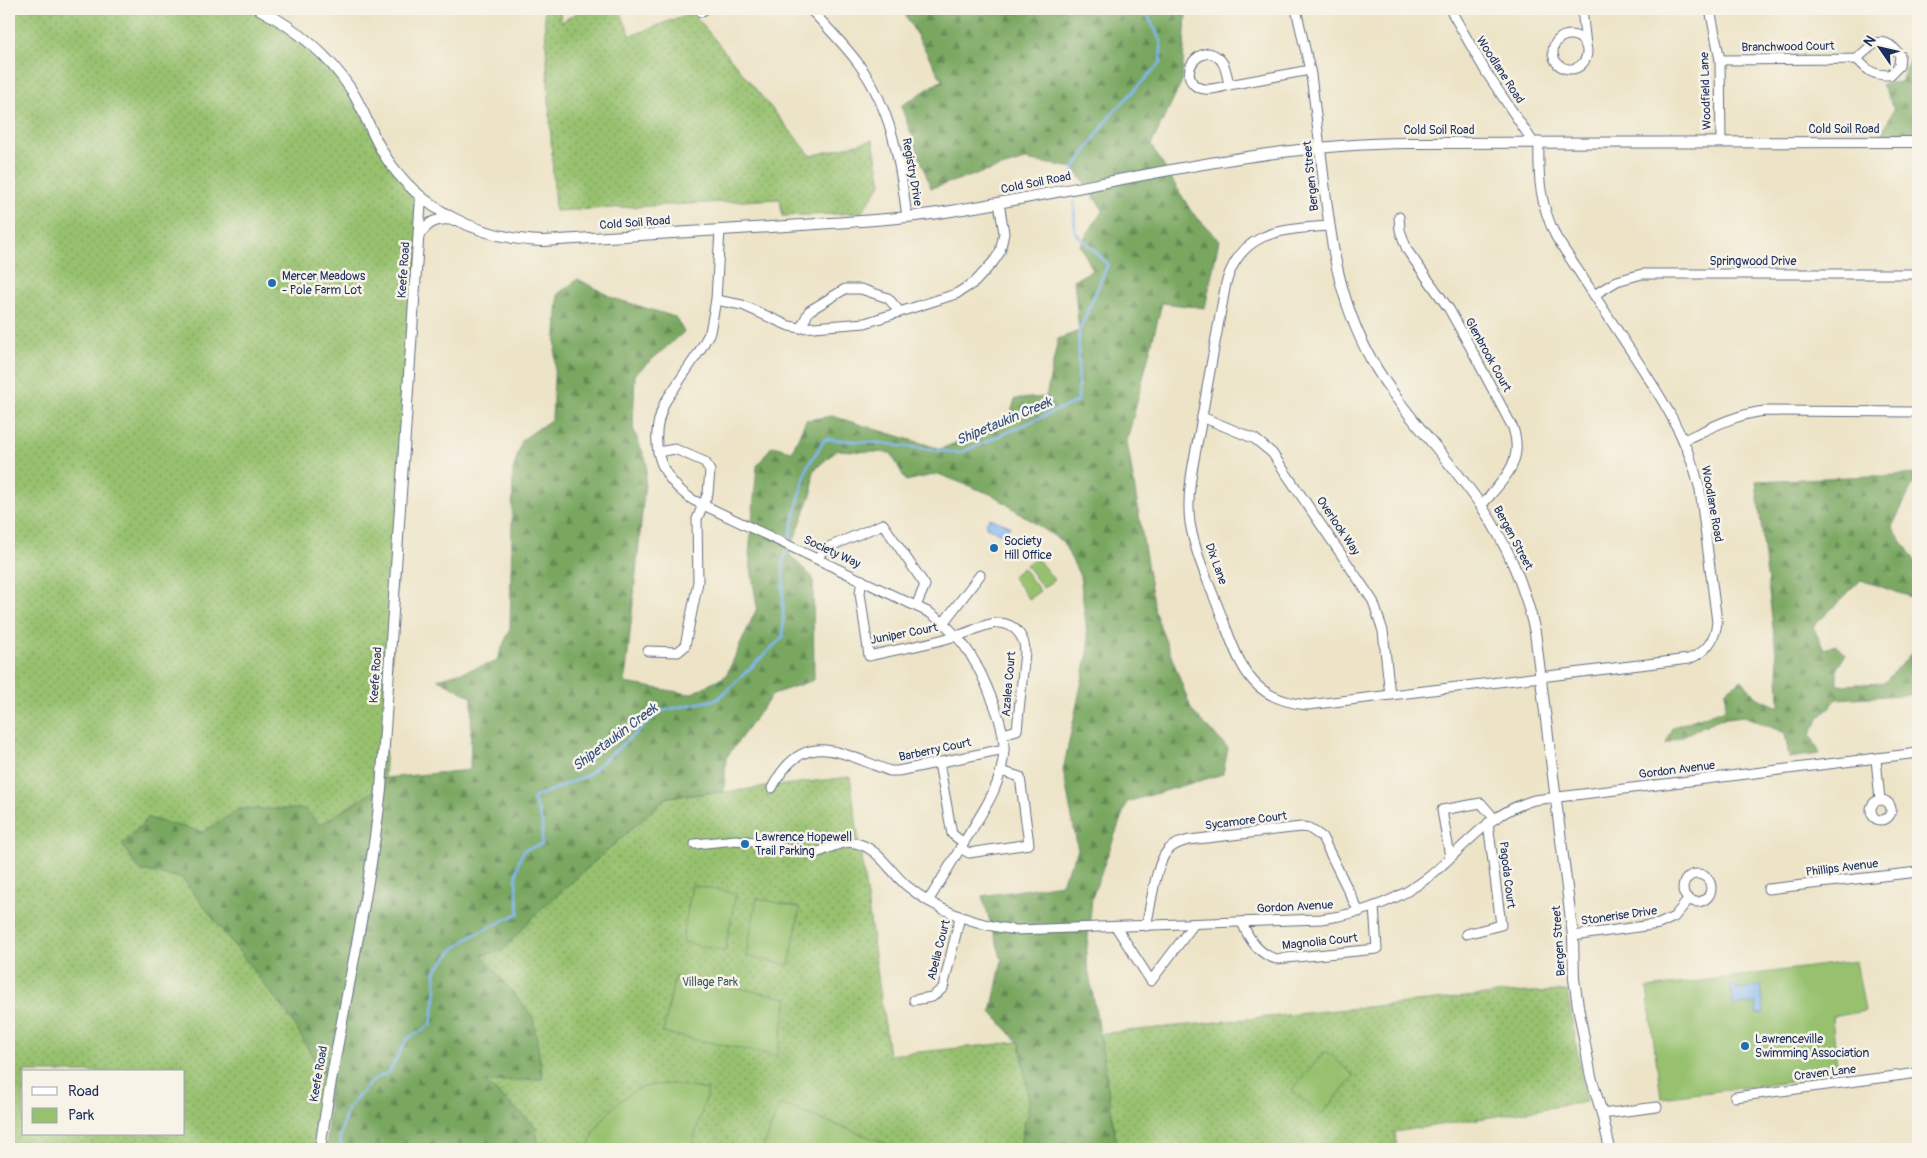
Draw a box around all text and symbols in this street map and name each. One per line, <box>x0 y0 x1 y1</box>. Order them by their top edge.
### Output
north arrow <box>1854 22 1904 72</box>
text: N <box>1860 32 1879 50</box>
street label: Woodlane Road <box>1473 34 1527 107</box>
street label: Branchwood Court <box>1741 39 1835 55</box>
street label: Woodfield Lane <box>1697 52 1715 130</box>
street label: Cold Soil Road <box>1808 122 1880 137</box>
street label: Cold Soil Road <box>1403 123 1475 138</box>
street label: Registry Drive <box>899 137 925 207</box>
street label: Bergen Street <box>1300 140 1322 212</box>
street label: Cold Soil Road <box>1000 169 1072 197</box>
street label: Cold Soil Road <box>599 213 671 233</box>
street label: Keefe Road <box>395 241 413 299</box>
street label: Springwood Drive <box>1710 254 1797 269</box>
place label: Mercer Meadows - Pole Farm Lot <box>282 269 366 298</box>
marker: Mercer Meadows - Pole Farm Lot <box>266 277 278 289</box>
street label: Glenbrook Court <box>1461 315 1515 395</box>
water label: Shipetaukin Creek <box>954 393 1055 449</box>
street label: Woodlane Road <box>1698 465 1726 543</box>
street label: Overlook Way <box>1313 494 1363 558</box>
street label: Bergen Street <box>1490 503 1536 573</box>
street label: Society Way <box>801 532 863 572</box>
place label: Society Hill Office <box>1004 534 1052 563</box>
street label: Dix Lane <box>1202 541 1230 587</box>
marker: Society Hill Office <box>988 542 1000 554</box>
street label: Juniper Court <box>869 620 939 648</box>
street label: Keefe Road <box>367 646 385 704</box>
street label: Azalea Court <box>999 651 1019 717</box>
water label: Shipetaukin Creek <box>569 699 662 774</box>
street label: Barberry Court <box>897 735 973 765</box>
street label: Gordon Avenue <box>1638 758 1716 782</box>
street label: Sycamore Court <box>1204 809 1288 833</box>
place label: Lawrence Hopewell Trail Parking <box>755 830 852 859</box>
marker: Lawrence Hopewell Trail Parking <box>739 838 751 850</box>
street label: Pagoda Court <box>1495 841 1519 909</box>
street label: Phillips Avenue <box>1805 856 1879 880</box>
street label: Gordon Avenue <box>1256 897 1334 916</box>
street label: Stonerise Drive <box>1580 903 1658 929</box>
street label: Bergen Street <box>1549 905 1569 977</box>
street label: Abelia Court <box>924 918 954 982</box>
street label: Magnolia Court <box>1281 931 1359 953</box>
park label: Village Park <box>682 975 738 990</box>
place label: Lawrenceville Swimming Association <box>1755 1032 1869 1061</box>
marker: Lawrenceville Swimming Association <box>1739 1040 1751 1052</box>
street label: Keefe Road <box>307 1045 331 1103</box>
street label: Craven Lane <box>1793 1062 1857 1084</box>
legend <box>22 1070 185 1136</box>
text: Road <box>68 1082 99 1101</box>
text: Park <box>68 1106 95 1125</box>

